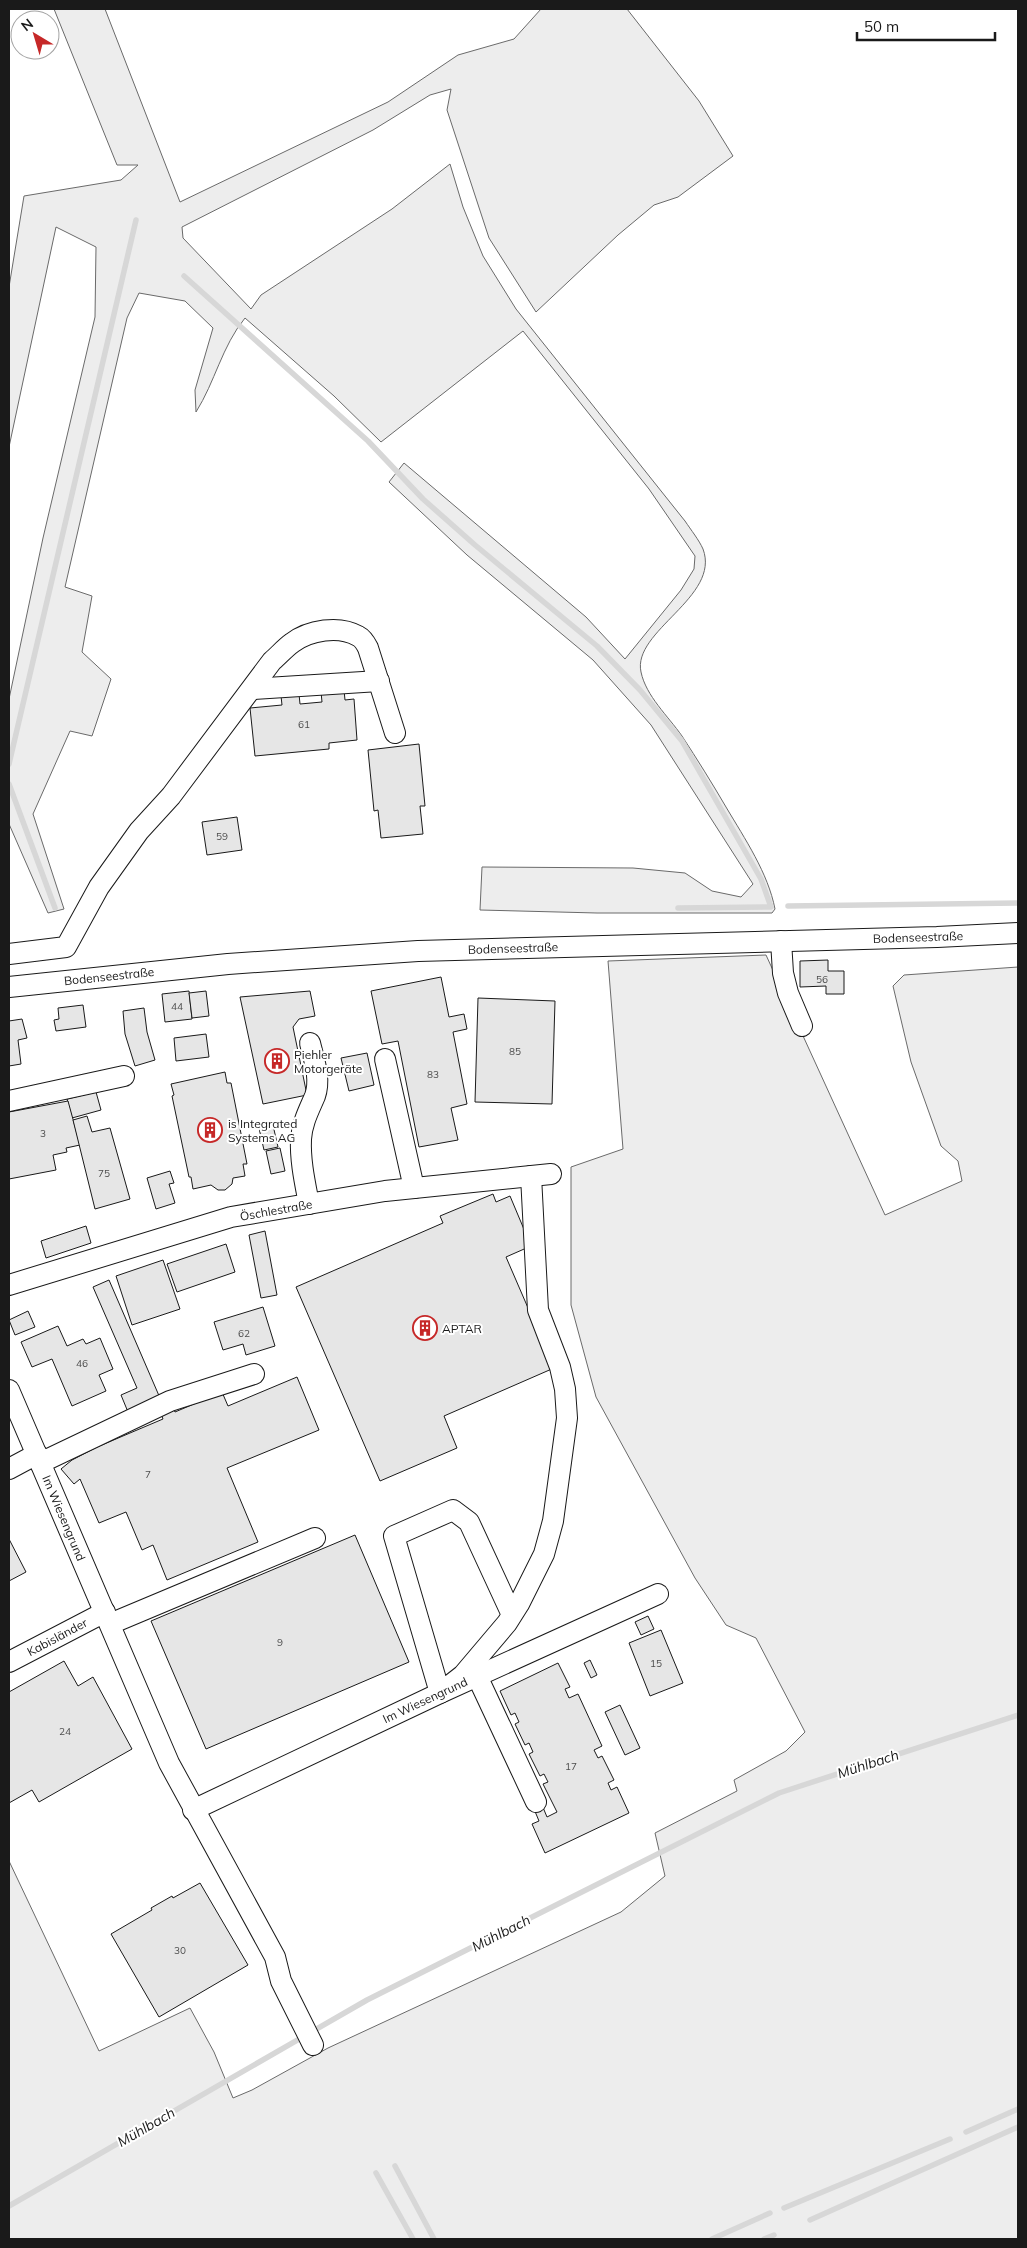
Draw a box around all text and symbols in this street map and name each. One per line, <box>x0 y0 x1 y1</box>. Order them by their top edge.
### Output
north arrow <box>10 10 60 60</box>
scale bar <box>857 10 994 42</box>
text: N <box>17 14 37 35</box>
text: 50 m <box>864 17 899 36</box>
house number: 61 <box>298 718 310 731</box>
house number: 59 <box>216 830 228 843</box>
street label: Bodenseestraße <box>873 928 963 946</box>
street label: Bodenseestraße <box>468 939 558 957</box>
street label: Bodenseestraße <box>63 964 155 988</box>
house number: 56 <box>816 973 828 986</box>
house number: 44 <box>171 1000 183 1013</box>
house number: 85 <box>509 1045 521 1058</box>
place label: Piehler Motorgeräte <box>294 1047 362 1076</box>
building icon: Piehler Motorgeräte <box>264 1048 290 1074</box>
house number: 83 <box>427 1068 439 1081</box>
place label: is Integrated Systems AG <box>228 1116 297 1145</box>
building icon: is Integrated Systems AG <box>197 1117 223 1143</box>
house number: 3 <box>40 1127 46 1140</box>
house number: 75 <box>98 1167 110 1180</box>
street label: Öschlestraße <box>239 1196 313 1224</box>
building icon: APTAR <box>412 1315 438 1341</box>
place label: APTAR <box>442 1321 482 1336</box>
house number: 62 <box>238 1327 250 1340</box>
house number: 46 <box>76 1357 88 1370</box>
house number: 7 <box>145 1468 151 1481</box>
street label: Im Wiesengrund <box>39 1473 89 1563</box>
street label: Kabisländer <box>24 1615 90 1659</box>
house number: 9 <box>277 1636 283 1649</box>
house number: 15 <box>650 1657 662 1670</box>
street label: Im Wiesengrund <box>380 1674 470 1726</box>
house number: 24 <box>59 1725 71 1738</box>
water label: Mühlbach <box>835 1746 901 1782</box>
house number: 17 <box>565 1760 577 1773</box>
water label: Mühlbach <box>469 1911 533 1955</box>
house number: 30 <box>174 1944 186 1957</box>
water label: Mühlbach <box>114 2103 178 2151</box>

